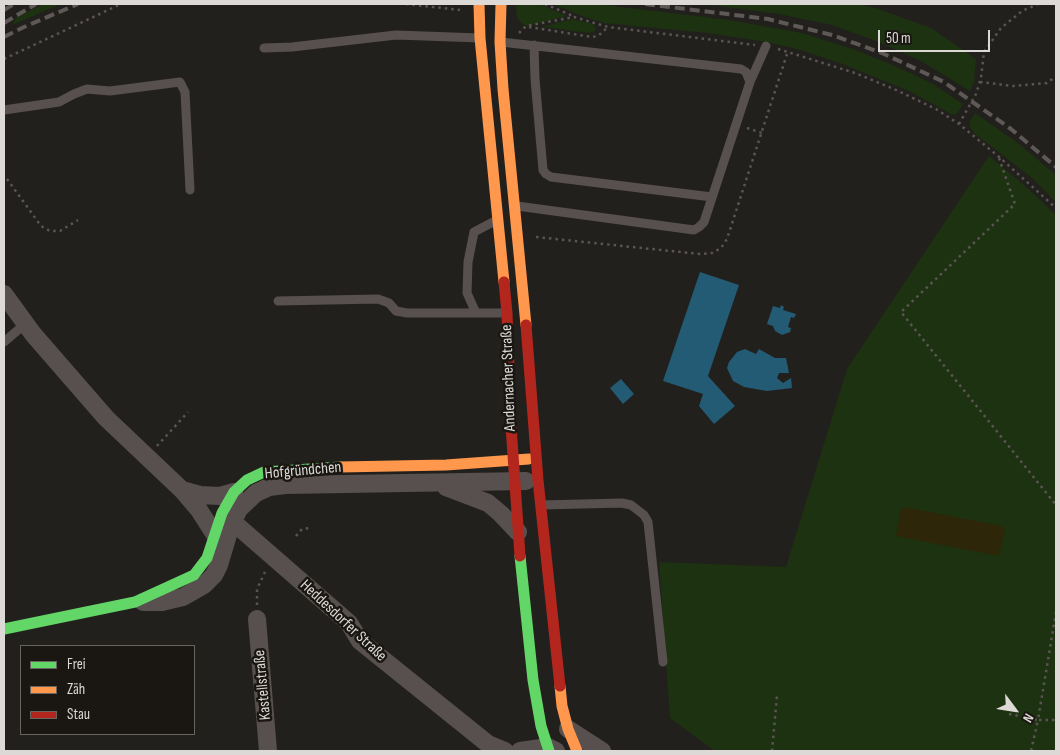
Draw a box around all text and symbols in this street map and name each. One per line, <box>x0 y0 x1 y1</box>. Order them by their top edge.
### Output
scale bar <box>880 20 992 52</box>
text: 50 m <box>886 29 911 48</box>
street label: Andernacher Straße <box>498 324 520 432</box>
street label: Hofgründchen <box>264 458 342 484</box>
street label: Heddesdorfer Straße <box>296 576 390 666</box>
legend <box>20 645 195 735</box>
street label: Kastellstraße <box>250 649 276 721</box>
text: Frei <box>67 655 86 674</box>
text: Zäh <box>67 680 85 699</box>
north arrow <box>990 685 1040 735</box>
text: Stau <box>67 705 90 724</box>
text: N <box>1019 710 1038 726</box>

